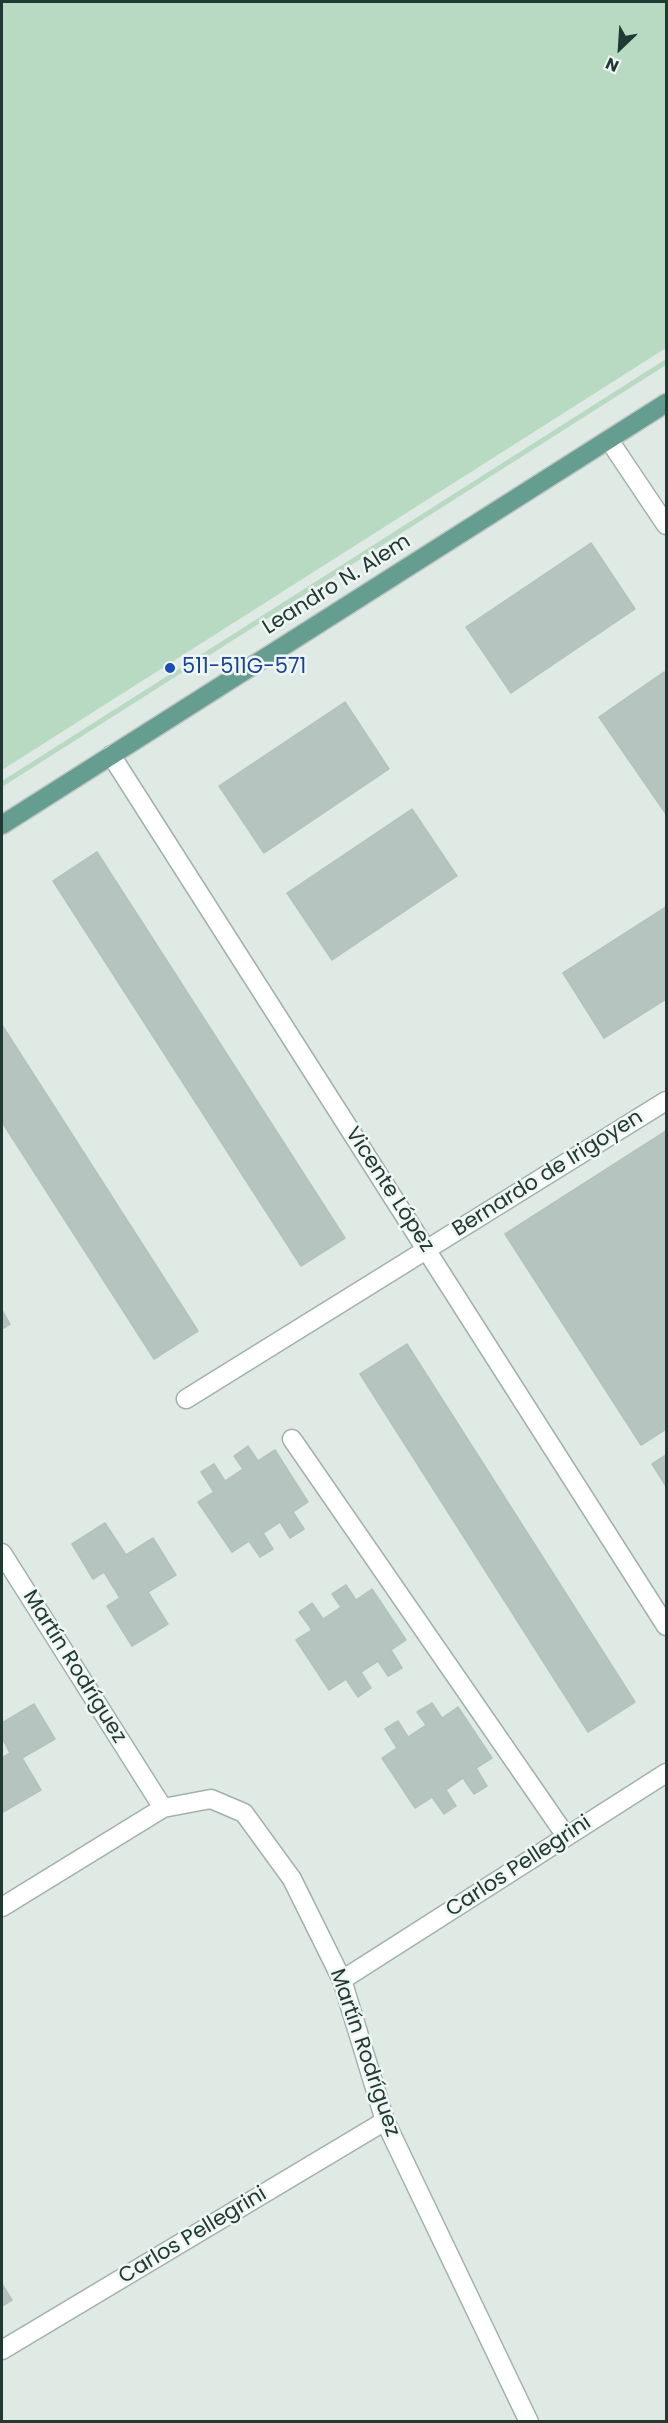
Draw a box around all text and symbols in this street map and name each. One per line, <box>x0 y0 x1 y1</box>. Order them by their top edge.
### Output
north arrow <box>590 18 650 78</box>
text: N <box>602 52 623 78</box>
street label: Leandro N. Alem <box>258 529 416 641</box>
place label: 511-511G-571 <box>182 655 306 681</box>
marker: 511-511G-571 <box>163 661 177 675</box>
street label: Bernardo de Irigoyen <box>448 1105 648 1243</box>
street label: Vicente López <box>339 1123 439 1257</box>
street label: Martín Rodríguez <box>17 1586 131 1748</box>
street label: Carlos Pellegrini <box>442 1811 596 1923</box>
street label: Martín Rodríguez <box>324 1966 404 2140</box>
street label: Carlos Pellegrini <box>115 2182 271 2290</box>

